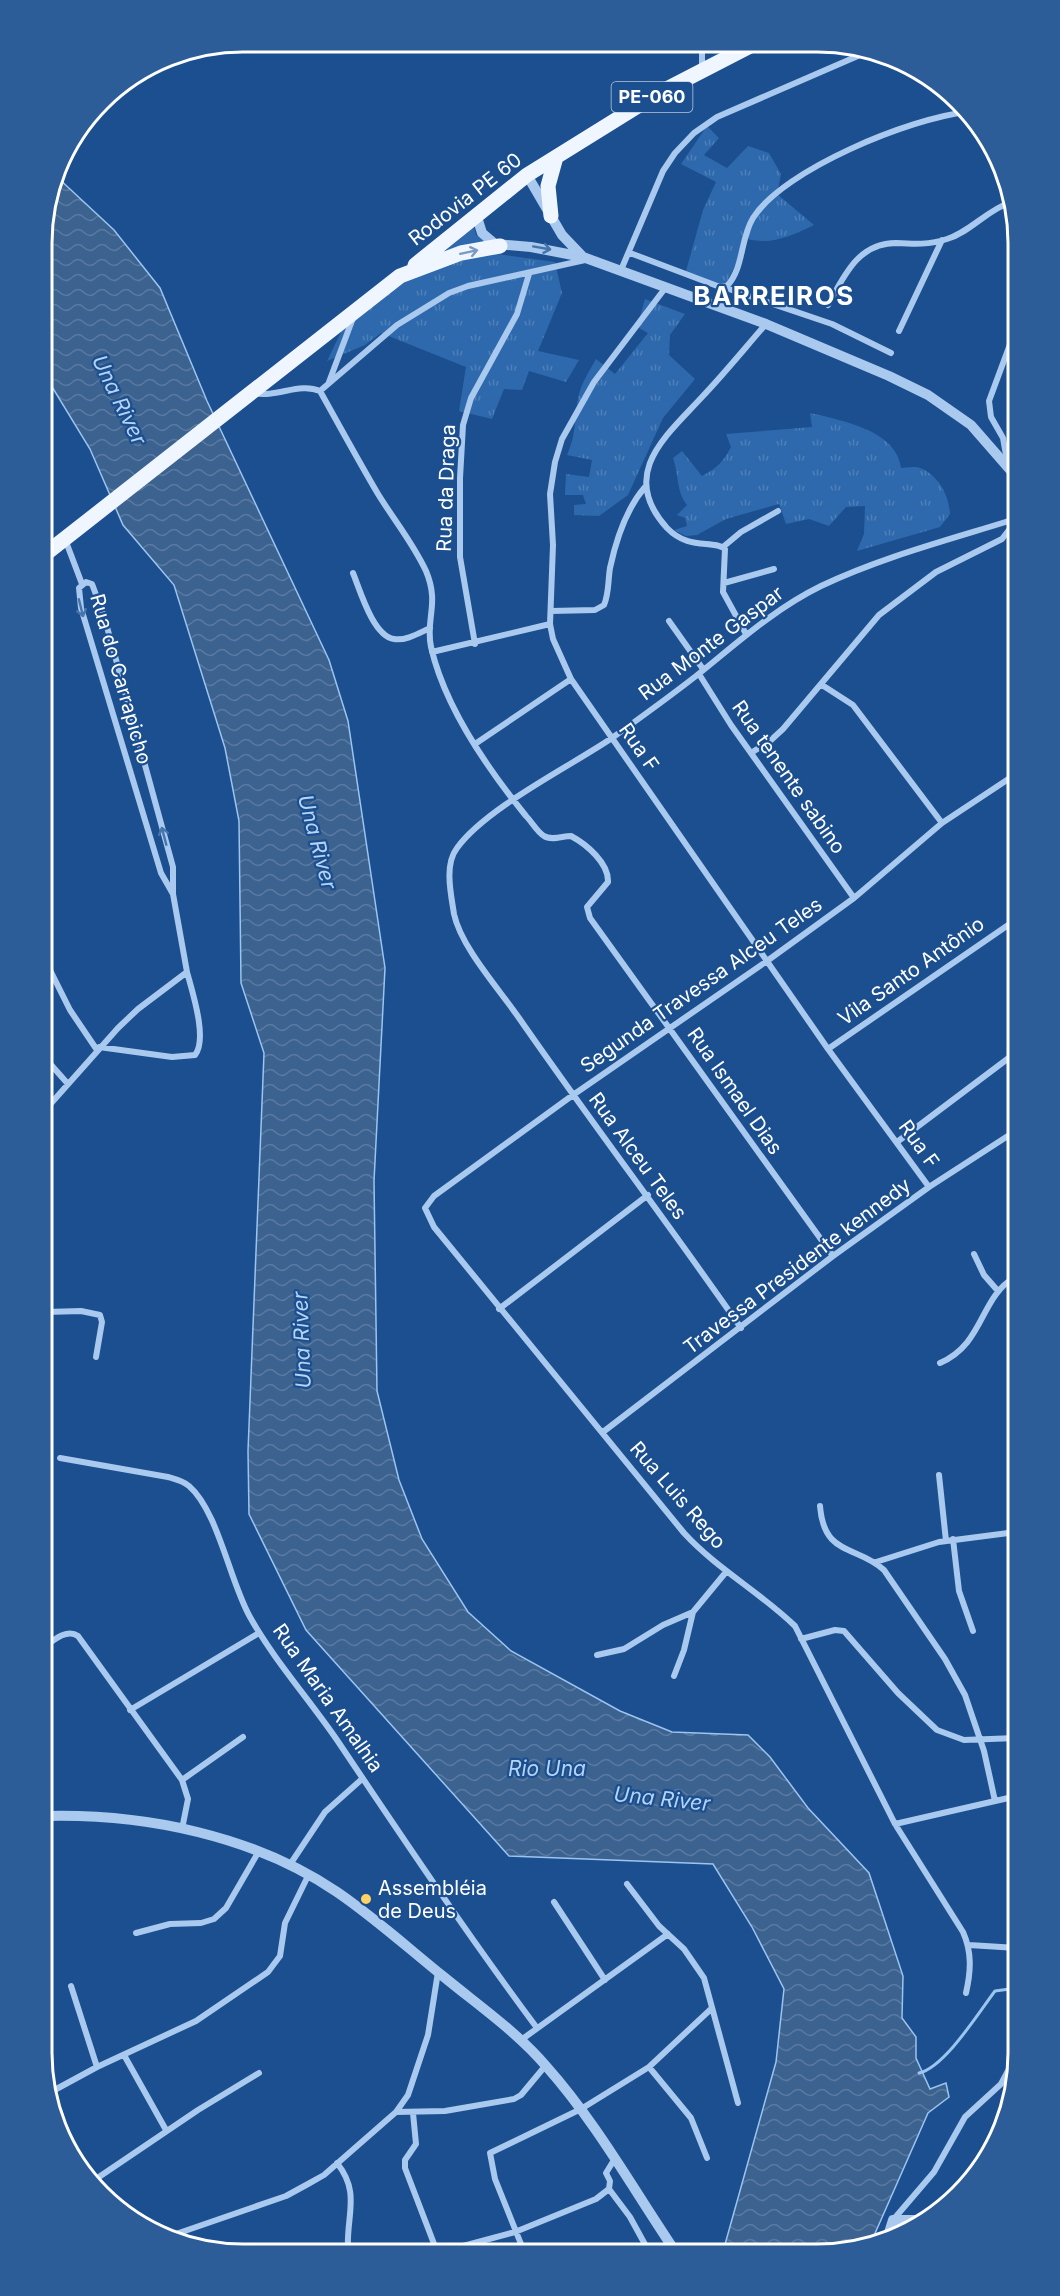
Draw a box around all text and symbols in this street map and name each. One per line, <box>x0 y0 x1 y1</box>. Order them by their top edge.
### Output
road number: PE-060 <box>612 82 692 112</box>
street label: Rodovia PE 60 <box>404 147 526 251</box>
one-way arrow <box>532 243 551 254</box>
one-way arrow <box>459 246 479 257</box>
district label: BARREIROS <box>693 280 855 311</box>
water label: Una River <box>87 351 152 450</box>
street label: Rua da Draga <box>432 424 460 552</box>
street label: Rua Monte Gaspar <box>634 580 788 705</box>
street label: Rua do Carrapicho <box>85 591 157 767</box>
one-way arrow <box>76 599 88 618</box>
street label: Rua tenente sabino <box>727 696 851 858</box>
street label: Rua F <box>614 718 664 776</box>
water label: Una River <box>293 792 342 893</box>
one-way arrow <box>158 827 170 846</box>
street label: Segunda Travessa Alceu Teles <box>576 892 826 1078</box>
street label: Vila Santo Antônio <box>833 912 989 1030</box>
street label: Rua Ismael Dias <box>682 1023 788 1159</box>
street label: Rua Alceu Teles <box>584 1088 692 1224</box>
street label: Rua F <box>894 1115 944 1173</box>
street label: Travessa Presidente kennedy <box>679 1173 915 1359</box>
water label: Una River <box>287 1290 316 1389</box>
street label: Rua Luis Rego <box>625 1436 731 1554</box>
street label: Rua Maria Amalhia <box>268 1619 388 1777</box>
water label: Rio Una <box>508 1756 586 1781</box>
water label: Una River <box>613 1781 713 1816</box>
place label: Assembléia de Deus <box>378 1876 487 1923</box>
marker: Assembléia de Deus <box>359 1892 373 1906</box>

